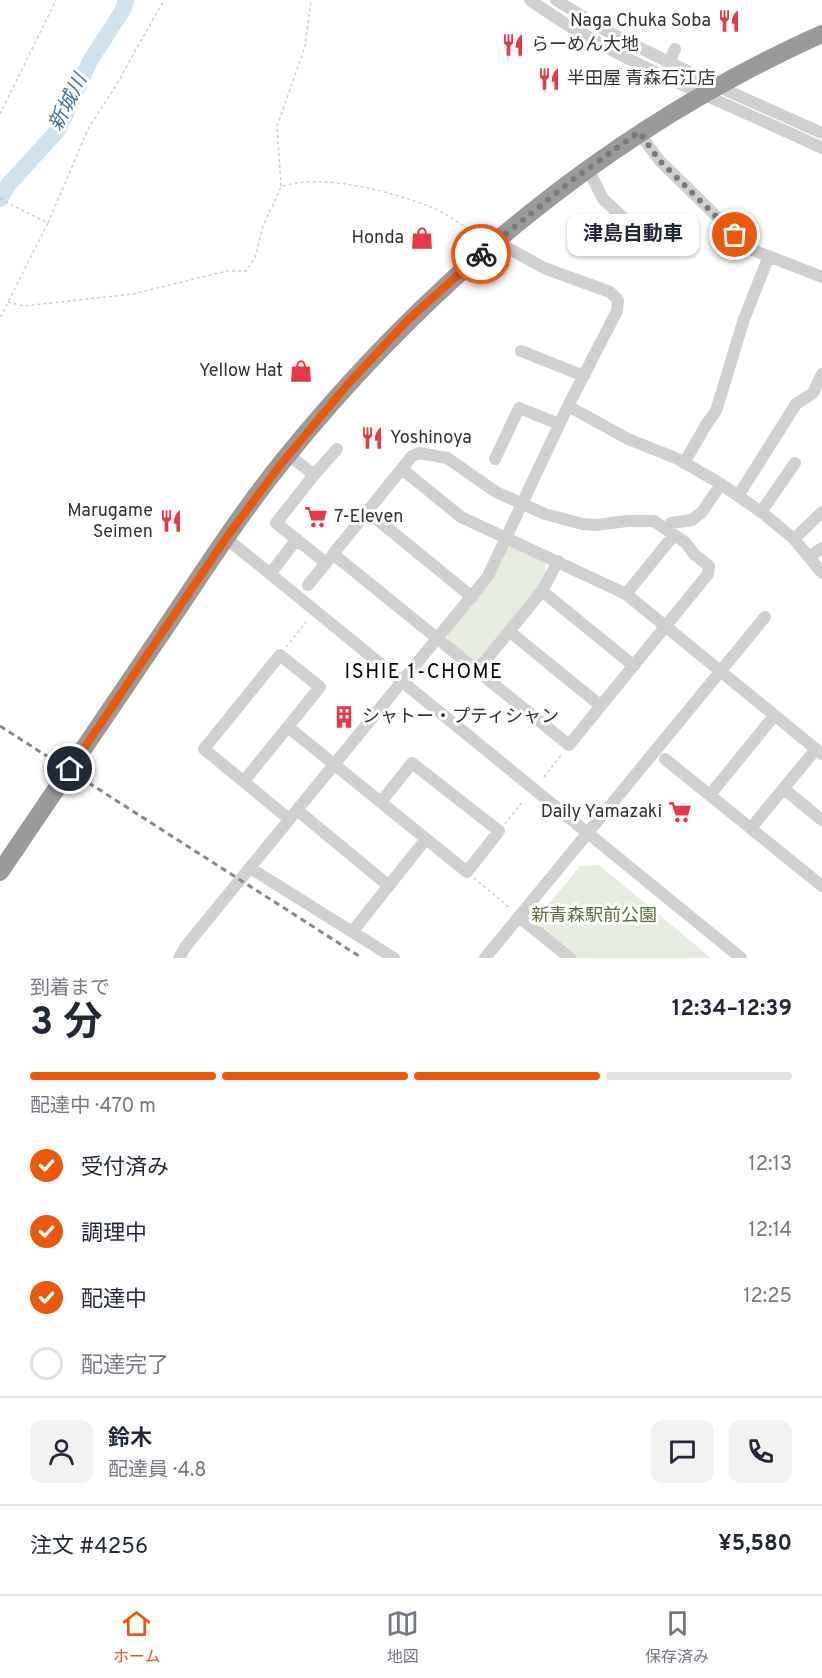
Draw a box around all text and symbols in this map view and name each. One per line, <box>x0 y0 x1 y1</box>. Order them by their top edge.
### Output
restaurant icon: Naga Chuka Soba <box>716 8 742 34</box>
place label: Naga Chuka Soba <box>570 10 711 33</box>
restaurant icon: らーめん大地 <box>500 32 526 58</box>
place label: らーめん大地 <box>531 34 639 57</box>
restaurant icon: 半田屋 青森石江店 <box>536 66 562 92</box>
place label: 半田屋 青森石江店 <box>567 68 715 91</box>
water label: 新城川 <box>44 69 95 136</box>
pin <box>709 209 760 260</box>
callout: 津島自動車 <box>567 214 699 256</box>
icon: bag <box>718 218 751 251</box>
text: 津島自動車 <box>583 222 683 248</box>
courier <box>451 224 511 284</box>
shop icon: Honda <box>409 225 435 251</box>
place label: Honda <box>351 227 404 250</box>
icon: bike <box>465 238 498 271</box>
shop icon: Yellow Hat <box>288 358 314 384</box>
place label: Yellow Hat <box>199 360 283 383</box>
restaurant icon: Yoshinoya <box>359 425 385 451</box>
place label: Yoshinoya <box>390 427 472 450</box>
place label: Marugame Seimen <box>67 500 153 544</box>
supermarket icon: 7-Eleven <box>303 504 329 530</box>
place label: 7-Eleven <box>334 506 403 529</box>
restaurant icon: Marugame Seimen <box>158 508 184 534</box>
district label: ISHIE 1-CHOME <box>345 660 503 686</box>
building icon: シャトー・プティシャン <box>331 704 357 730</box>
place label: シャトー・プティシャン <box>362 706 559 729</box>
pin <box>44 743 95 794</box>
icon: home <box>53 752 86 785</box>
supermarket icon: Daily Yamazaki <box>667 799 693 825</box>
place label: Daily Yamazaki <box>541 801 662 824</box>
park label: 新青森駅前公園 <box>531 905 657 928</box>
text: 到着まで <box>30 976 110 1002</box>
text: 12:34–12:39 <box>672 996 792 1023</box>
text: 3 分 <box>30 1000 102 1049</box>
text: 配達中 · 470 m <box>30 1094 156 1120</box>
icon: check <box>30 1149 63 1182</box>
text: 12:13 <box>748 1152 792 1178</box>
text: 受付済み <box>81 1155 169 1182</box>
icon: check <box>30 1215 63 1248</box>
text: 12:14 <box>748 1218 792 1244</box>
text: 調理中 <box>81 1221 147 1248</box>
icon: check <box>30 1281 63 1314</box>
text: 12:25 <box>743 1284 792 1310</box>
text: 配達中 <box>81 1287 147 1314</box>
text: 配達完了 <box>81 1353 169 1380</box>
button: person <box>30 1420 93 1483</box>
button: chat <box>651 1420 714 1483</box>
button: phone <box>729 1420 792 1483</box>
text: 鈴木 <box>108 1426 152 1453</box>
text: 配達員 · 4.8 <box>108 1458 207 1484</box>
text: ¥5,580 <box>718 1531 792 1558</box>
text: 注文 #4256 <box>30 1534 148 1561</box>
tab: ホーム <box>113 1607 160 1668</box>
tab: 地図 <box>386 1607 419 1668</box>
tab: 保存済み <box>645 1607 709 1668</box>

